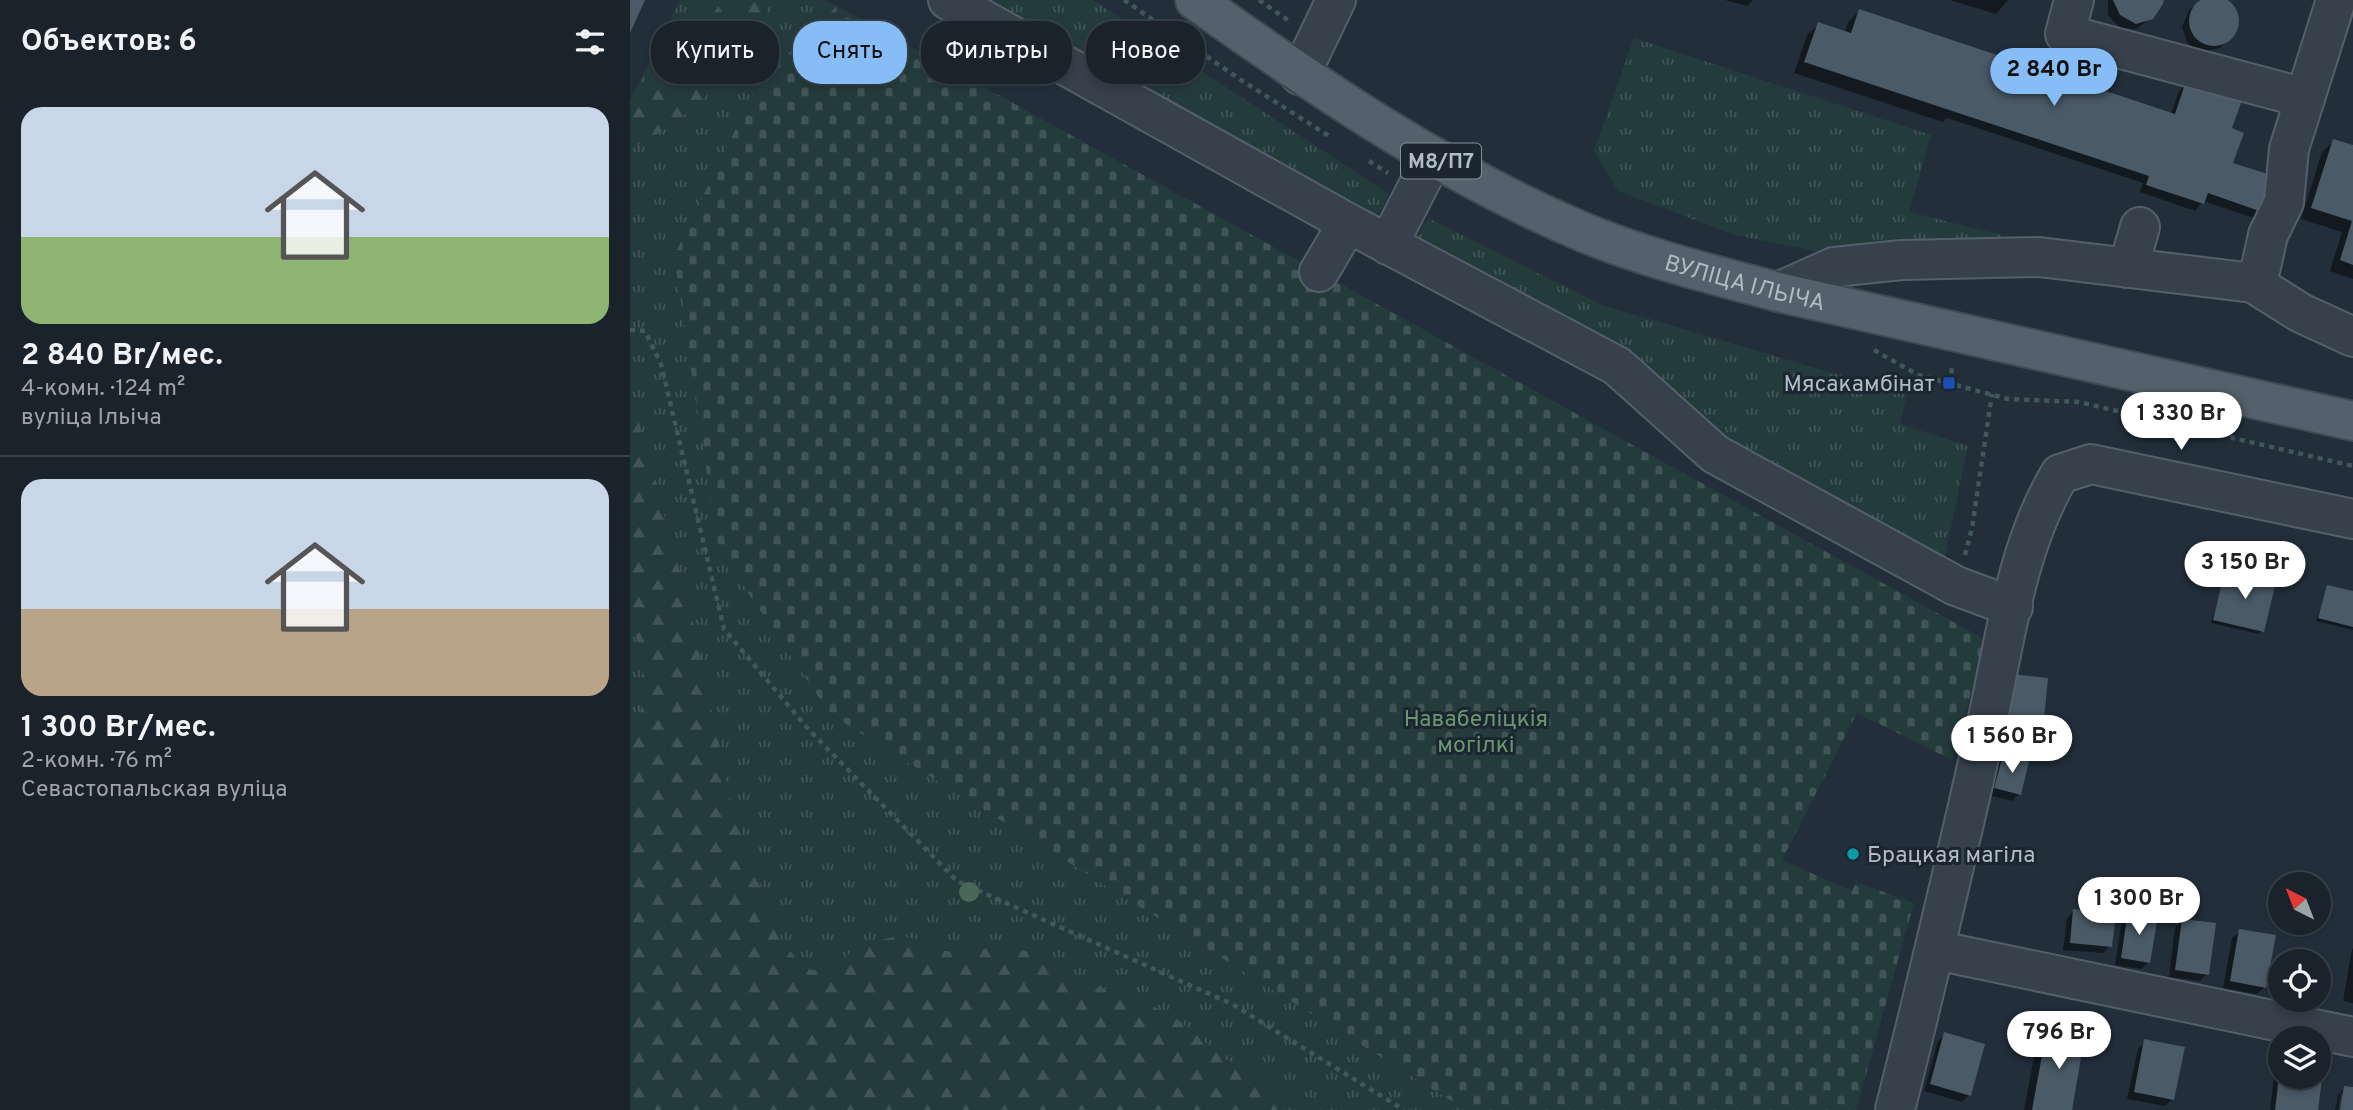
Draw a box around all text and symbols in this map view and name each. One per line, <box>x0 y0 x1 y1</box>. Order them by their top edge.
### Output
chip: Купить <box>651 21 779 84</box>
chip: Снять <box>793 21 907 84</box>
chip: Фильтры <box>921 21 1072 84</box>
chip: Новое <box>1086 21 1205 84</box>
icon: filters <box>571 23 609 61</box>
text: Объектов: 6 <box>21 24 197 61</box>
pin: 2 840 Br <box>1982 48 2126 108</box>
text: 2 840 Br <box>2006 56 2102 85</box>
road number: М8/П7 <box>1401 144 1481 178</box>
icon: home <box>252 152 378 278</box>
street label: ВУЛІЦА ІЛЬІЧА <box>1661 250 1828 319</box>
text: 2 840 Br/мес. <box>21 338 223 375</box>
place label: Мясакамбінат <box>1784 371 1935 400</box>
text: 4-комн. · 124 m² <box>21 375 185 404</box>
marker: Мясакамбінат <box>1941 375 1957 391</box>
pin: 1 330 Br <box>2109 392 2253 452</box>
text: 1 330 Br <box>2137 400 2225 429</box>
text: вуліца Ільіча <box>21 404 162 433</box>
icon: home <box>252 524 378 650</box>
pin: 3 150 Br <box>2173 542 2317 601</box>
text: 3 150 Br <box>2200 549 2290 578</box>
park label: Навабеліцкія могілкі <box>1404 706 1548 761</box>
text: 1 300 Br/мес. <box>21 710 216 747</box>
pin: 1 560 Br <box>1940 716 2084 775</box>
text: 1 560 Br <box>1967 723 2057 752</box>
text: 2-комн. · 76 m² <box>21 747 172 776</box>
text: Севастопальская вуліца <box>21 776 287 805</box>
place label: Брацкая магіла <box>1867 842 2035 871</box>
marker: Брацкая магіла <box>1845 846 1861 862</box>
north arrow <box>2268 872 2331 934</box>
map controls <box>2268 872 2331 1089</box>
pin: 1 300 Br <box>2067 878 2211 937</box>
text: 1 300 Br <box>2094 885 2184 914</box>
button: locate <box>2268 949 2331 1012</box>
pin: 796 Br <box>2002 1012 2116 1071</box>
text: 796 Br <box>2023 1019 2095 1048</box>
button: layers <box>2268 1026 2331 1089</box>

